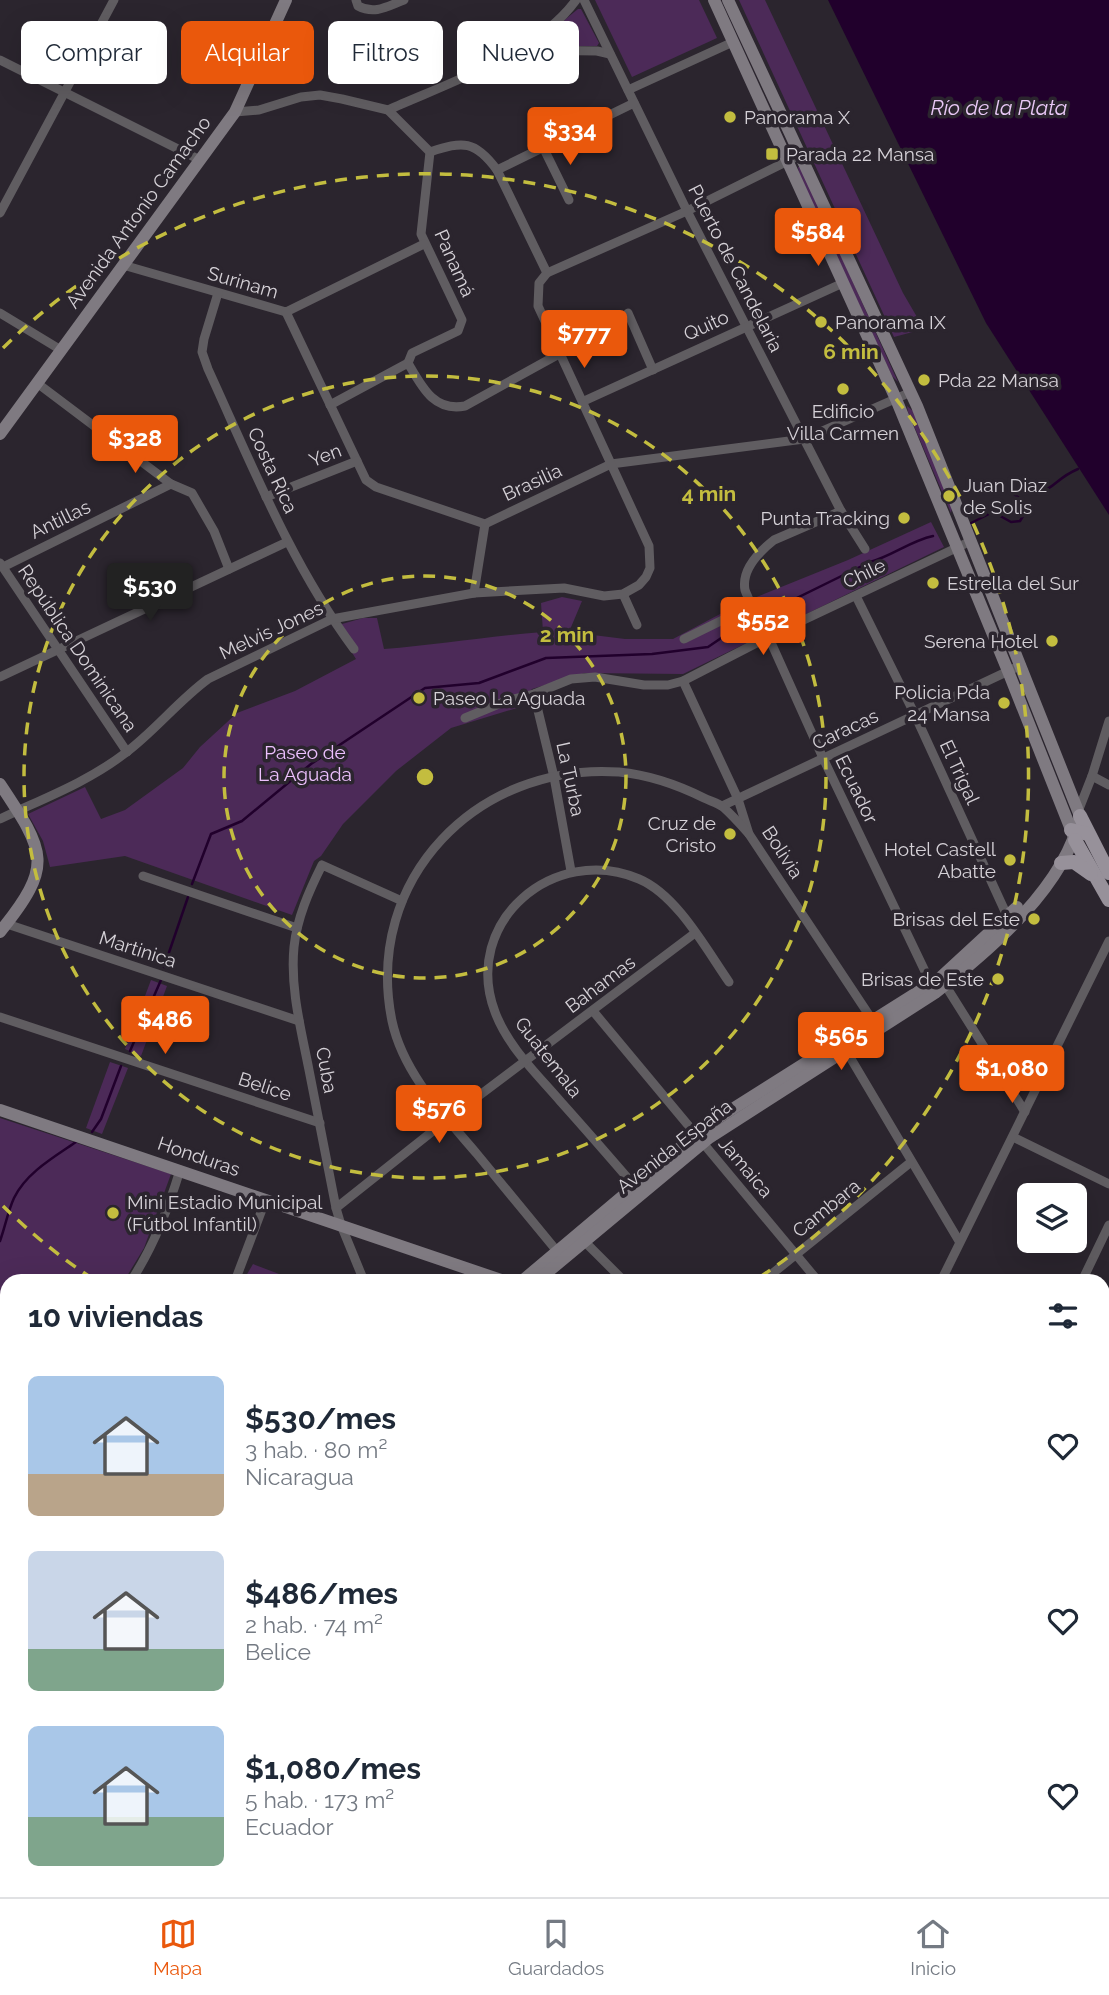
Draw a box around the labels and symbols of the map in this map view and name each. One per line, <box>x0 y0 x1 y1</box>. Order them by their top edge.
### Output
water label: Río de la Plata <box>931 95 1067 120</box>
place label: Panorama X <box>744 106 850 128</box>
pin: $334 <box>529 108 611 167</box>
marker: Panorama X <box>722 109 738 125</box>
street label: Avenida Antonio Camacho <box>61 112 215 312</box>
place label: Parada 22 Mansa <box>786 143 934 165</box>
marker: Parada 22 Mansa <box>764 146 780 162</box>
street label: Puerto de Candelaria <box>684 180 788 356</box>
pin: $584 <box>777 208 859 268</box>
street label: Panamá <box>430 226 480 300</box>
street label: Surinam <box>205 261 281 303</box>
street label: Quito <box>680 305 732 345</box>
pin: $777 <box>543 310 625 370</box>
place label: Panorama IX <box>835 311 946 333</box>
marker: Panorama IX <box>813 314 829 330</box>
text: 6 min <box>823 339 879 364</box>
place label: Pda 22 Mansa <box>938 369 1059 391</box>
marker: Pda 22 Mansa <box>916 372 932 388</box>
marker: Edificio Villa Carmen <box>835 381 851 397</box>
place label: Edificio Villa Carmen <box>787 400 899 444</box>
pin: $328 <box>94 416 176 475</box>
street label: Costa Rica <box>244 424 302 516</box>
street label: Yen <box>306 439 344 471</box>
street label: Brasilia <box>499 459 565 505</box>
place label: Juan Diaz de Solis <box>963 474 1047 518</box>
text: 4 min <box>682 481 736 506</box>
marker: Juan Diaz de Solis <box>941 488 957 504</box>
street label: Antillas <box>26 495 94 543</box>
place label: Punta Tracking <box>761 507 890 529</box>
marker: Punta Tracking <box>896 510 912 526</box>
street label: Chile <box>839 553 889 593</box>
street label: República Dominicana <box>14 560 142 736</box>
pin: $530 <box>109 564 191 623</box>
place label: Estrella del Sur <box>947 572 1079 594</box>
marker: Estrella del Sur <box>925 575 941 591</box>
street label: Melvis Jones <box>216 596 326 664</box>
pin: $552 <box>722 598 804 657</box>
text: 2 min <box>540 622 594 647</box>
place label: Serena Hotel <box>924 630 1039 652</box>
marker: Serena Hotel <box>1044 633 1060 649</box>
place label: Policia Pda 24 Mansa <box>894 681 990 725</box>
place label: Paseo La Aguada <box>433 687 585 709</box>
marker: Paseo La Aguada <box>411 690 427 706</box>
marker: Policia Pda 24 Mansa <box>996 695 1012 711</box>
street label: Caracas <box>808 704 882 754</box>
street label: El Trigal <box>936 736 985 808</box>
street label: La Turba <box>552 740 590 818</box>
park label: Paseo de La Aguada <box>258 741 352 785</box>
street label: Ecuador <box>831 751 883 827</box>
centre of rings <box>413 765 437 789</box>
place label: Cruz de Cristo <box>648 812 716 856</box>
street label: Bolivia <box>758 822 808 882</box>
marker: Cruz de Cristo <box>722 826 738 842</box>
place label: Hotel Castell Abatte <box>884 838 997 882</box>
marker: Hotel Castell Abatte <box>1002 852 1018 868</box>
place label: Brisas del Este <box>893 908 1020 930</box>
marker: Brisas del Este <box>1026 911 1042 927</box>
street label: Martinica <box>97 926 179 972</box>
street label: Bahamas <box>561 951 639 1017</box>
place label: Brisas de Este <box>861 968 984 990</box>
marker: Brisas de Este <box>990 971 1006 987</box>
pin: $486 <box>124 996 206 1056</box>
street label: Guatemala <box>511 1012 587 1102</box>
pin: $565 <box>800 1012 882 1072</box>
street label: Cuba <box>312 1045 342 1095</box>
pin: $1,080 <box>955 1046 1069 1105</box>
street label: Belice <box>236 1067 294 1105</box>
pin: $576 <box>398 1086 480 1145</box>
street label: Avenida España <box>612 1094 736 1198</box>
street label: Honduras <box>155 1132 243 1180</box>
street label: Jamaica <box>714 1132 778 1202</box>
street label: Cambara <box>788 1174 864 1242</box>
place label: Mini Estadio Municipal (Fútbol Infantil) <box>127 1191 323 1235</box>
marker: Mini Estadio Municipal (Fútbol Infantil) <box>105 1205 121 1221</box>

